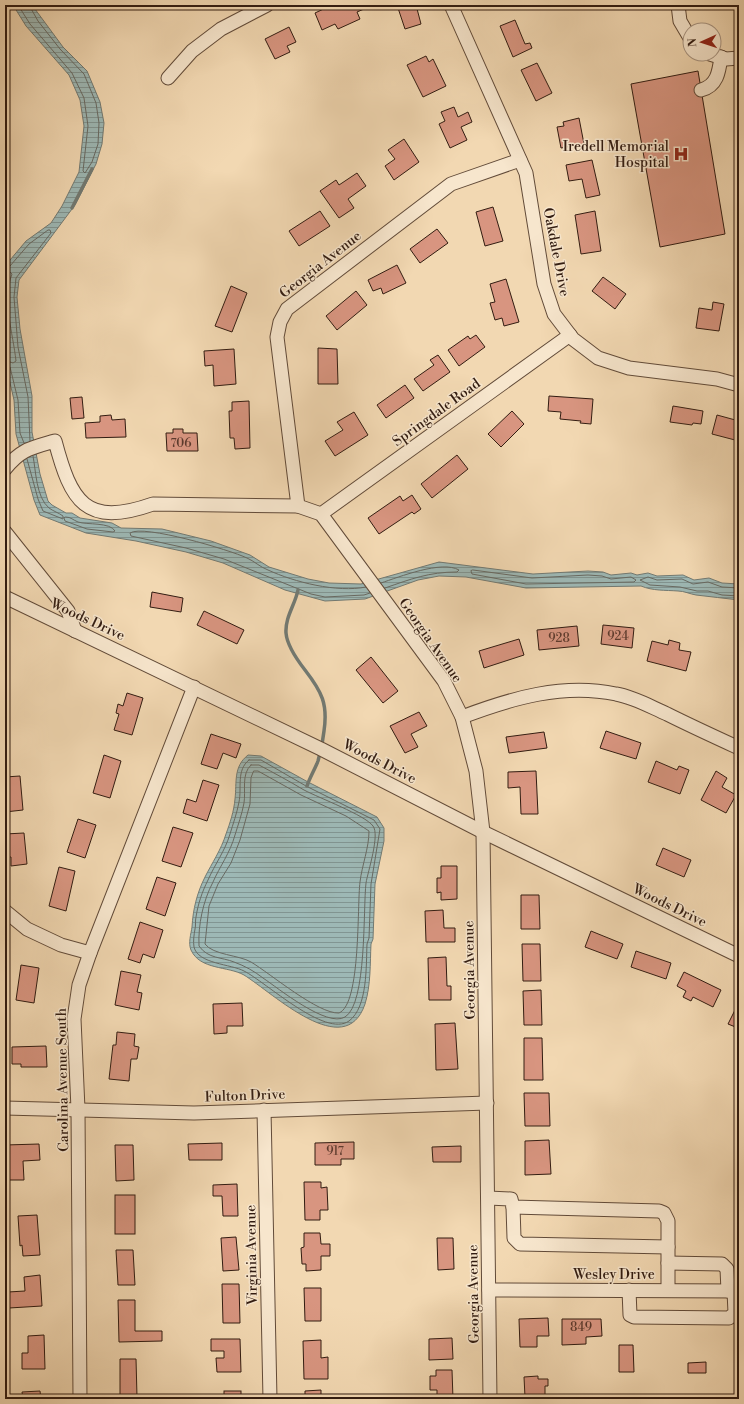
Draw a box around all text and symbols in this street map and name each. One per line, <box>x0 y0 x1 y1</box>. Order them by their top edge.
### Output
north arrow <box>682 22 722 62</box>
text: N <box>686 37 700 47</box>
place label: Iredell Memorial Hospital <box>563 138 669 172</box>
hospital icon: Iredell Memorial Hospital <box>672 145 690 163</box>
street label: Oakdale Drive <box>539 206 573 298</box>
street label: Georgia Avenue <box>276 227 365 302</box>
street label: Springdale Road <box>389 375 484 451</box>
house number: 706 <box>171 436 192 451</box>
street label: Woods Drive <box>47 594 128 645</box>
street label: Georgia Avenue <box>394 595 466 686</box>
house number: 924 <box>607 629 629 644</box>
house number: 928 <box>548 631 570 646</box>
street label: Woods Drive <box>339 735 419 788</box>
street label: Woods Drive <box>629 880 710 932</box>
street label: Georgia Avenue <box>460 920 480 1020</box>
street label: Carolina Avenue South <box>53 1007 73 1152</box>
street label: Fulton Drive <box>204 1086 286 1106</box>
house number: 917 <box>326 1144 344 1159</box>
street label: Virginia Avenue <box>242 1204 262 1306</box>
street label: Georgia Avenue <box>464 1244 484 1344</box>
street label: Wesley Drive <box>572 1266 655 1284</box>
house number: 849 <box>570 1320 592 1335</box>

